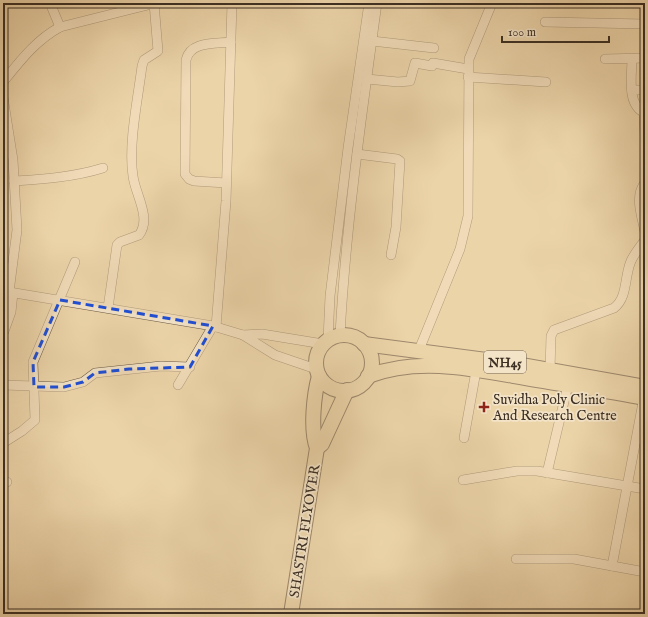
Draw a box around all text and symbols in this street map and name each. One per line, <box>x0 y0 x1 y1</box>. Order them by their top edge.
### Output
scale bar <box>502 18 609 44</box>
text: 100 m <box>508 25 536 40</box>
road number: NH45 <box>484 351 526 373</box>
place label: Suvidha Poly Clinic And Research Centre <box>492 391 617 425</box>
marker: Suvidha Poly Clinic And Research Centre <box>478 401 490 413</box>
street label: SHASTRI FLYOVER <box>286 463 324 599</box>

